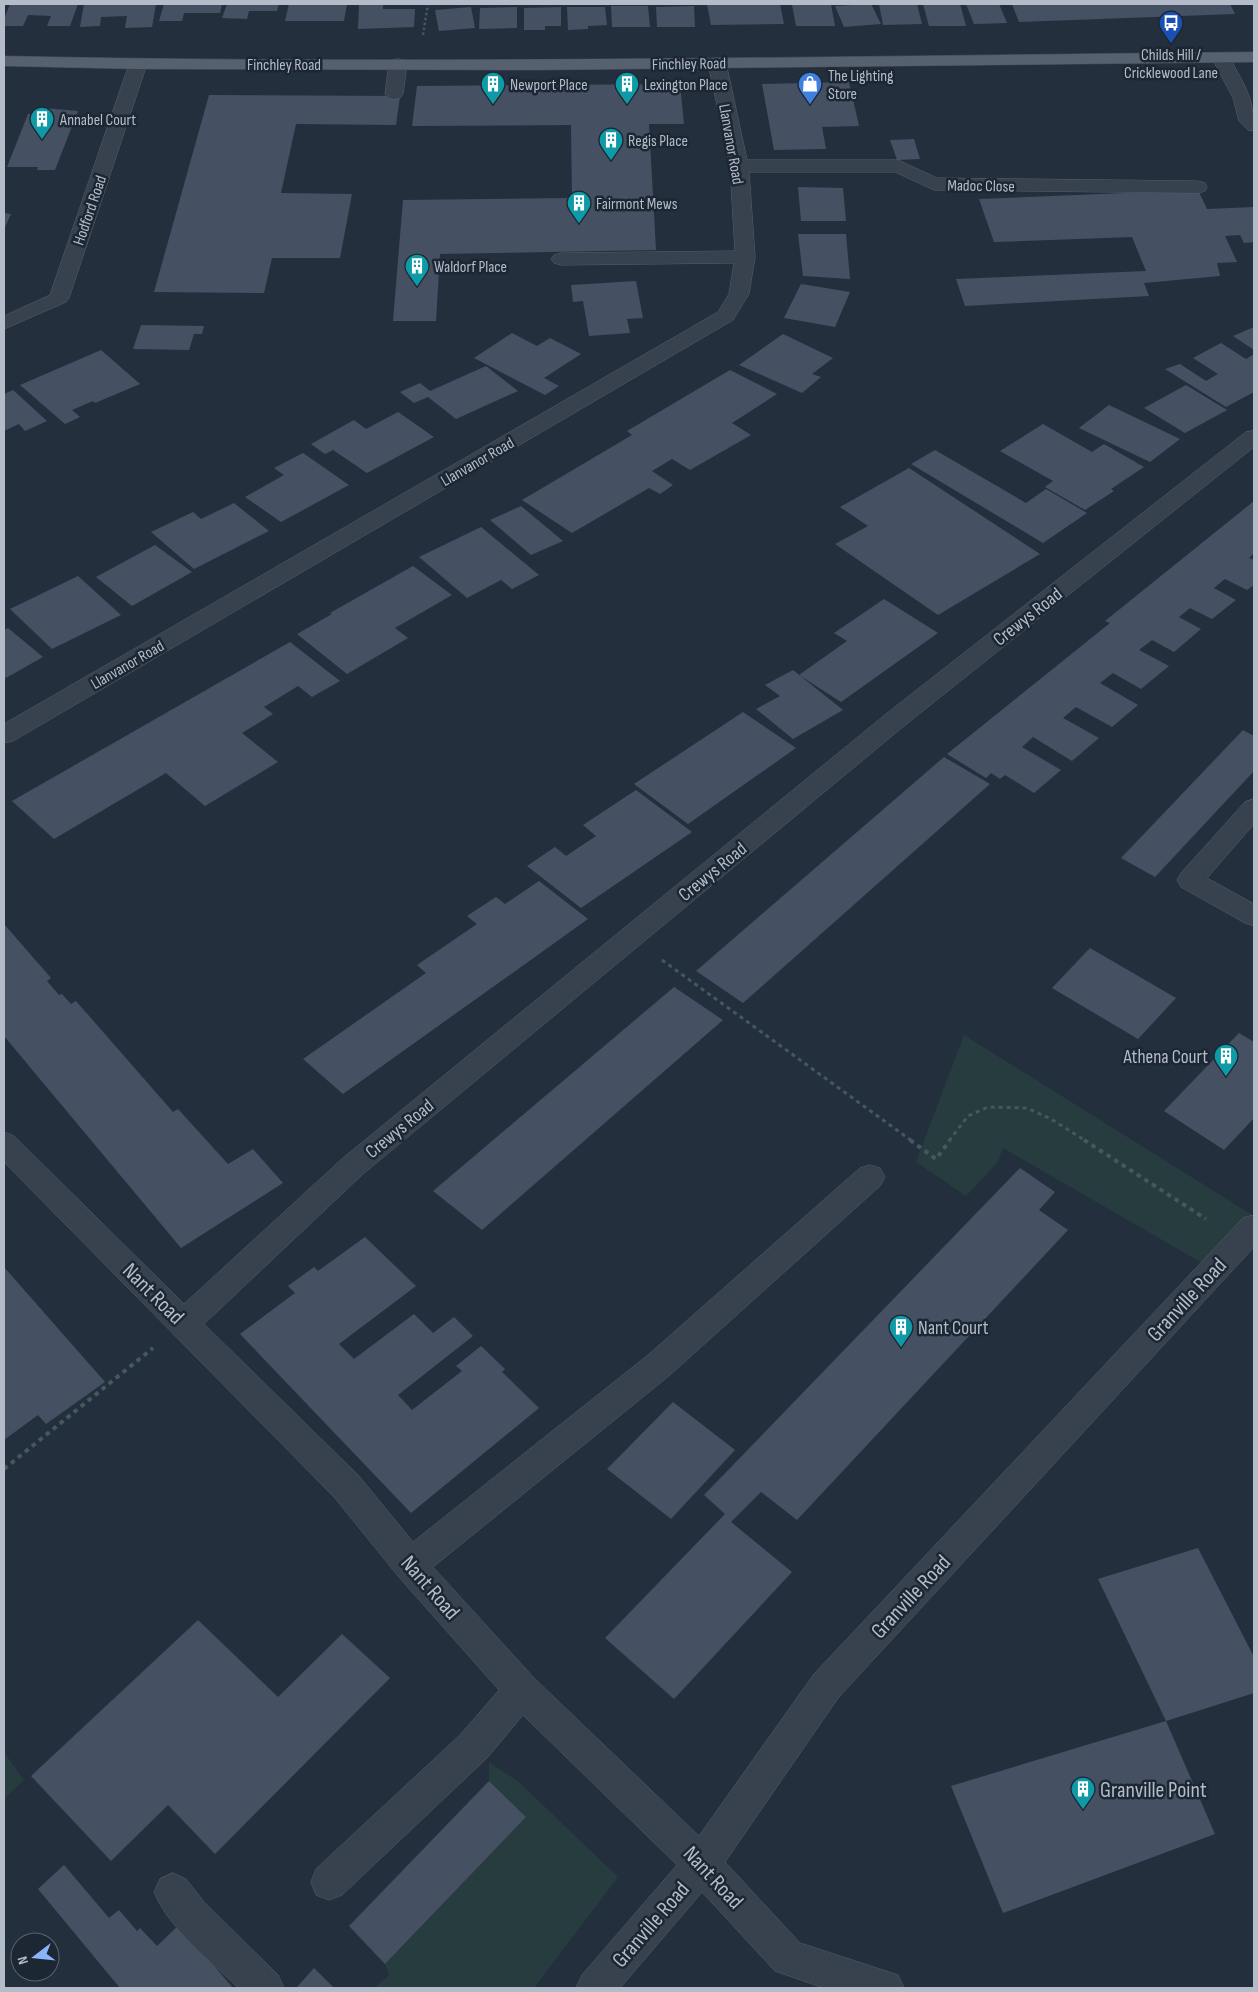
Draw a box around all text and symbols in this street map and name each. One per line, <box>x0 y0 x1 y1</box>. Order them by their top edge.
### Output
bus stop icon: Childs Hill / Cricklewood Lane <box>1158 10 1184 44</box>
place label: Childs Hill / Cricklewood Lane <box>1124 46 1218 83</box>
street label: Finchley Road <box>652 54 726 75</box>
street label: Finchley Road <box>247 56 321 75</box>
place label: The Lighting Store <box>828 67 894 104</box>
building icon: Newport Place <box>480 71 506 105</box>
building icon: Lexington Place <box>614 71 640 105</box>
shop icon: The Lighting Store <box>797 71 823 105</box>
place label: Newport Place <box>510 76 588 95</box>
place label: Lexington Place <box>644 76 728 95</box>
street label: Llanvanor Road <box>714 103 747 186</box>
building icon: Annabel Court <box>29 106 55 140</box>
place label: Annabel Court <box>59 111 136 130</box>
building icon: Regis Place <box>598 127 624 161</box>
place label: Regis Place <box>628 132 688 151</box>
street label: Hodford Road <box>70 173 111 248</box>
street label: Madoc Close <box>947 176 1015 197</box>
building icon: Fairmont Mews <box>566 190 592 224</box>
place label: Fairmont Mews <box>596 195 678 214</box>
building icon: Waldorf Place <box>404 253 430 287</box>
place label: Waldorf Place <box>434 258 507 277</box>
street label: Llanvanor Road <box>438 434 518 491</box>
street label: Crewys Road <box>989 583 1067 651</box>
street label: Llanvanor Road <box>88 637 168 694</box>
street label: Crewys Road <box>674 838 752 907</box>
building icon: Athena Court <box>1213 1043 1239 1077</box>
place label: Athena Court <box>1122 1046 1208 1069</box>
street label: Crewys Road <box>361 1095 439 1164</box>
street label: Granville Road <box>1142 1253 1233 1347</box>
street label: Nant Road <box>116 1258 189 1331</box>
building icon: Nant Court <box>888 1314 914 1348</box>
place label: Nant Court <box>918 1317 989 1340</box>
street label: Nant Road <box>395 1550 465 1626</box>
street label: Granville Road <box>866 1550 957 1644</box>
building icon: Granville Point <box>1070 1776 1096 1810</box>
place label: Granville Point <box>1100 1777 1207 1804</box>
street label: Nant Road <box>677 1841 749 1915</box>
street label: Granville Road <box>607 1877 696 1973</box>
north arrow <box>10 1932 60 1982</box>
text: N <box>14 1955 32 1966</box>

